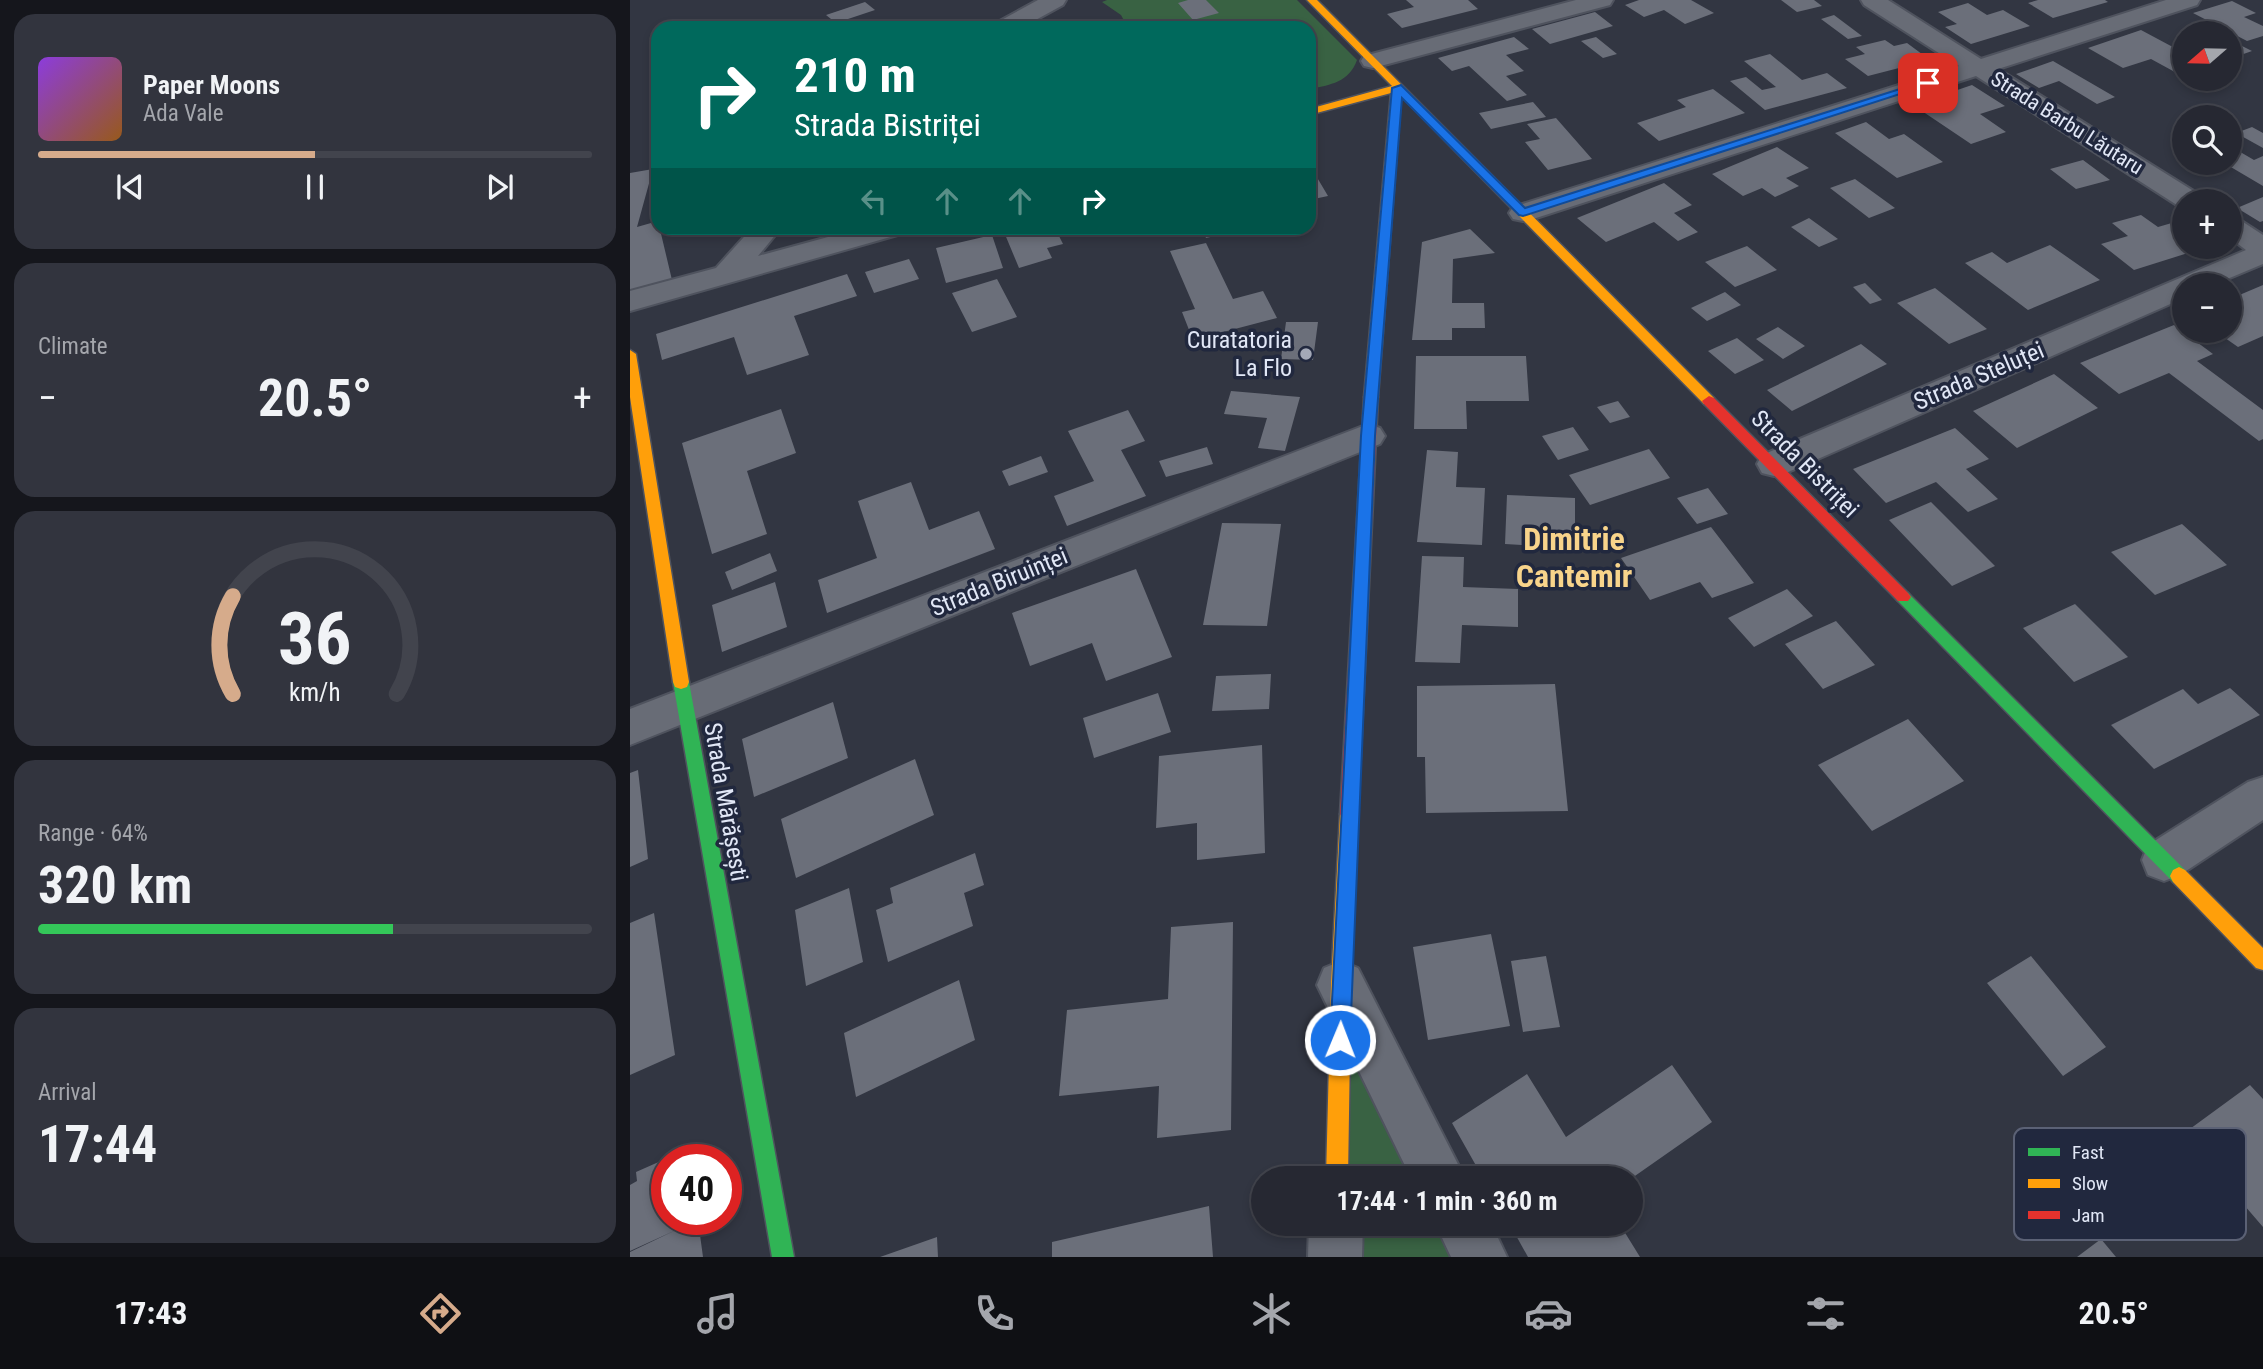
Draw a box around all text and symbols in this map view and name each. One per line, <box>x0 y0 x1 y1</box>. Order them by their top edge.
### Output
north arrow <box>2172 21 2242 91</box>
map controls <box>2172 21 2242 343</box>
text: 210 m <box>794 47 916 104</box>
icon: right <box>679 49 770 140</box>
pin <box>1898 53 1958 113</box>
icon: arrive <box>1909 64 1947 102</box>
street label: Strada Barbu Lăutaru <box>1987 67 2147 179</box>
text: Paper Moons <box>143 70 280 100</box>
text: Ada Vale <box>143 100 223 127</box>
button: search <box>2172 105 2242 175</box>
text: Strada Bistriței <box>794 106 981 144</box>
icon: previous <box>111 168 149 206</box>
icon: pause <box>296 168 334 206</box>
icon: next <box>481 168 519 206</box>
icon: left <box>855 182 893 220</box>
icon: ahead <box>928 182 966 220</box>
icon: ahead <box>1001 182 1039 220</box>
icon: right <box>1074 182 1112 220</box>
button: + <box>2172 189 2242 259</box>
button: − <box>2172 273 2242 343</box>
place label: Curatatoria La Flo <box>1187 326 1292 382</box>
text: Climate <box>38 333 108 360</box>
street label: Strada Steluței <box>1910 336 2048 416</box>
marker: Curatatoria La Flo <box>1298 346 1314 362</box>
text: 20.5° <box>258 368 372 429</box>
text: − <box>38 376 57 420</box>
text: + <box>573 376 592 420</box>
street label: Strada Bistriței <box>1746 405 1864 523</box>
district label: Dimitrie Cantemir <box>1516 520 1632 595</box>
street label: Strada Biruinței <box>926 542 1072 622</box>
text: 36 <box>278 597 352 683</box>
text: km/h <box>289 678 341 707</box>
street label: Strada Mărășești <box>698 721 754 883</box>
text: Range · 64% <box>38 820 148 847</box>
text: 320 km <box>38 855 192 916</box>
position arrow <box>1303 1003 1377 1077</box>
text: Arrival <box>38 1079 97 1106</box>
text: 17:44 <box>38 1114 157 1175</box>
legend <box>2014 1128 2246 1240</box>
text: Fast <box>2072 1141 2104 1164</box>
speed limit sign: 40 <box>651 1144 742 1235</box>
text: Slow <box>2072 1172 2108 1195</box>
text: 17:44 · 1 min · 360 m <box>1337 1186 1557 1216</box>
text: Jam <box>2072 1204 2105 1227</box>
icon: directions <box>416 1289 465 1338</box>
icon: music <box>693 1289 742 1338</box>
icon: phone <box>970 1289 1019 1338</box>
icon: climate <box>1247 1289 1296 1338</box>
icon: car <box>1524 1289 1573 1338</box>
icon: filters <box>1801 1289 1850 1338</box>
text: 17:43 <box>114 1294 188 1332</box>
text: 20.5° <box>2079 1294 2149 1332</box>

